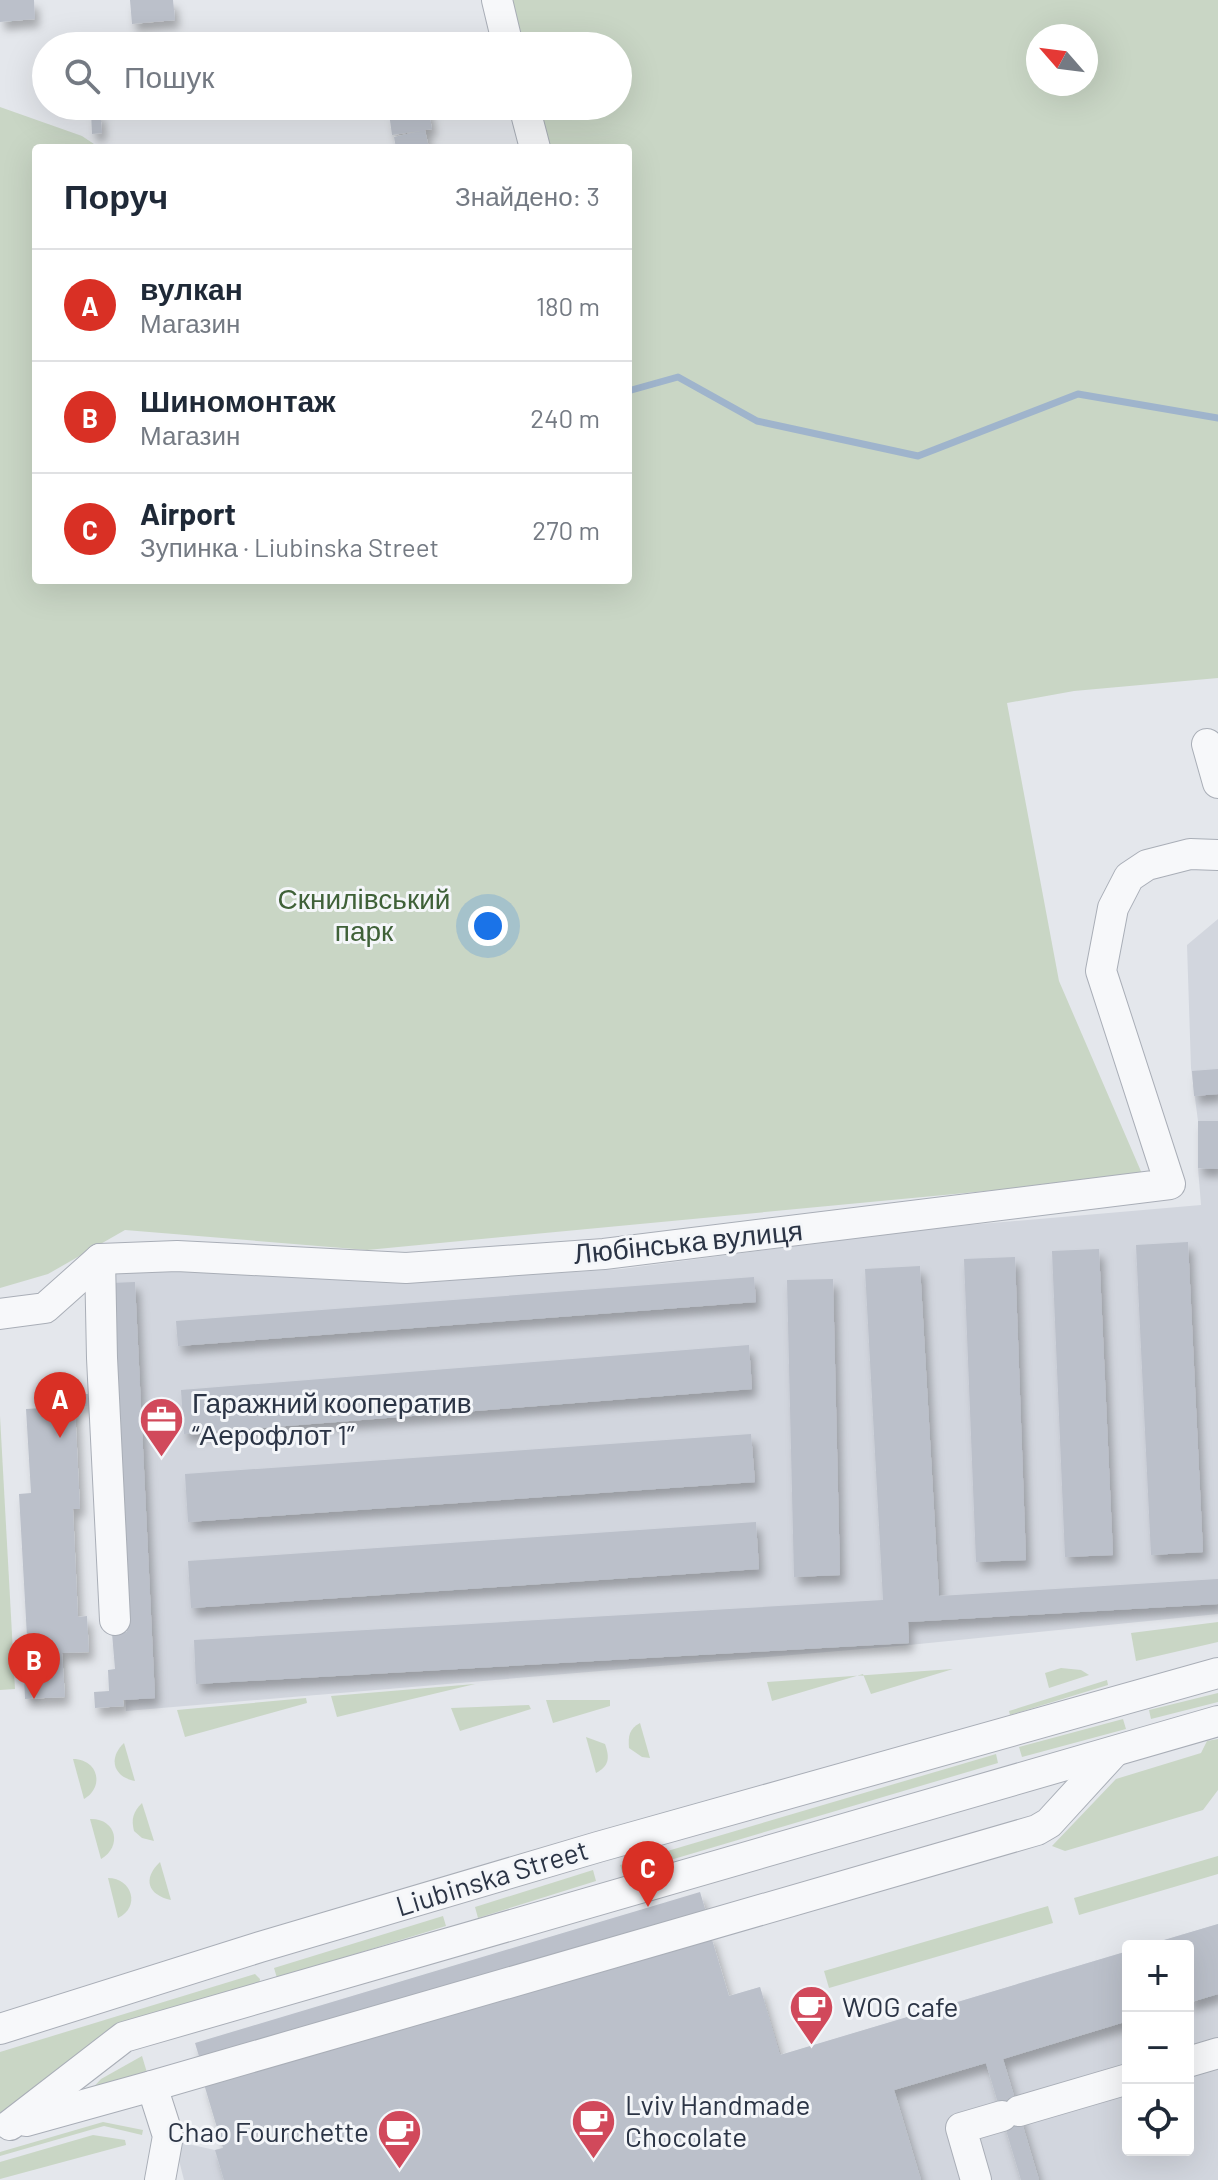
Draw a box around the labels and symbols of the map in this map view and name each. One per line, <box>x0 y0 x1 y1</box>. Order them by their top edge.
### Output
north arrow <box>1026 24 1098 96</box>
park label: Скнилівський парк <box>278 881 450 947</box>
your location <box>468 906 508 946</box>
street label: Любінська вулиця <box>571 1212 804 1270</box>
pin: A <box>34 1372 86 1438</box>
place label: Гаражний кооператив “Аерофлот 1” <box>192 1385 472 1451</box>
office icon: Гаражний кооператив “Аерофлот 1” <box>137 1395 185 1458</box>
pin: B <box>8 1633 60 1699</box>
street label: Liubinska Street <box>392 1832 592 1922</box>
pin: C <box>622 1841 674 1907</box>
cafe icon: WOG cafe <box>787 1983 835 2046</box>
place label: WOG cafe <box>842 1989 958 2023</box>
place label: Lviv Handmade Chocolate <box>625 2087 810 2153</box>
cafe icon: Lviv Handmade Chocolate <box>570 2097 618 2160</box>
cafe icon: Chao Fourchette <box>376 2108 424 2171</box>
place label: Chao Fourchette <box>168 2114 369 2148</box>

